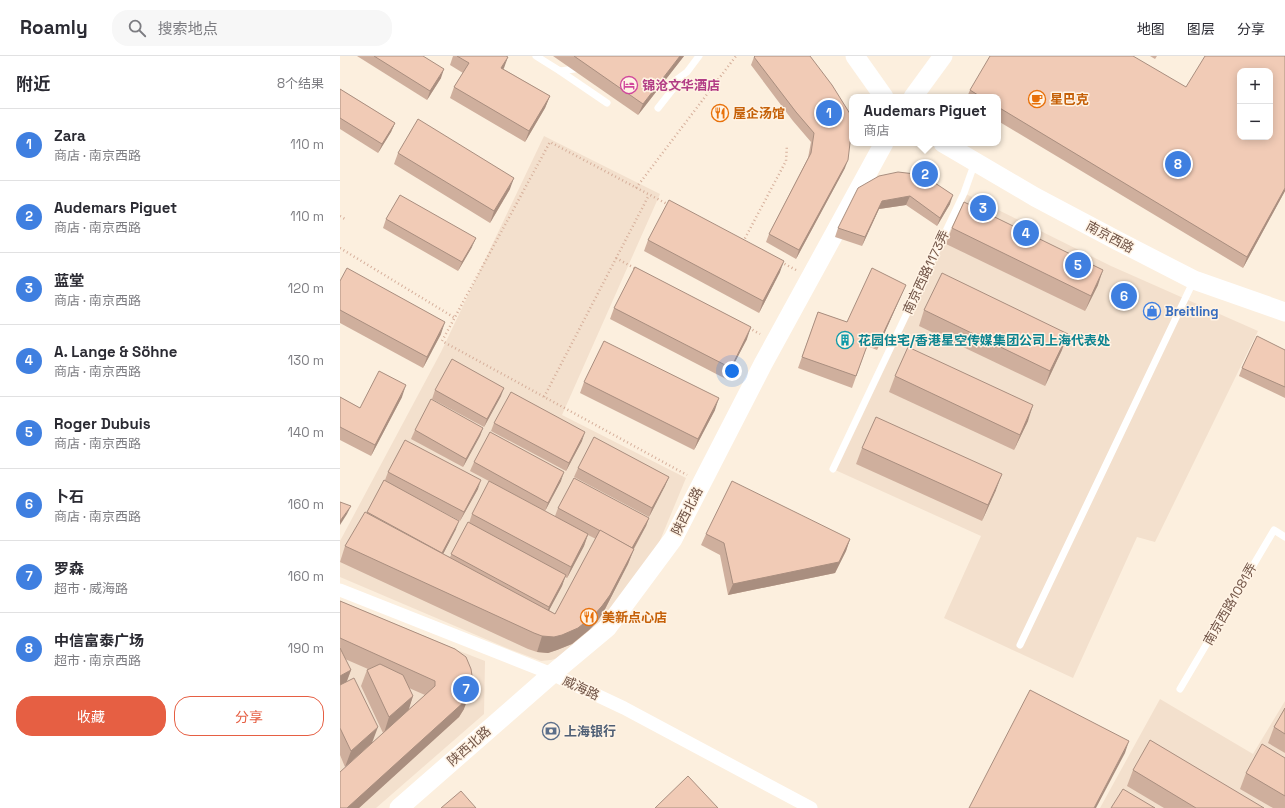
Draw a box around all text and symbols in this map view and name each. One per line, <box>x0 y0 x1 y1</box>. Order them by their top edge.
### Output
search box <box>112 10 392 46</box>
text: Roamly <box>20 15 88 40</box>
icon: search <box>126 17 148 39</box>
text: 搜索地点 <box>158 19 218 38</box>
text: 地图 <box>1137 20 1165 38</box>
text: 图层 <box>1187 20 1215 38</box>
text: 分享 <box>1237 20 1265 38</box>
map controls <box>1237 68 1273 140</box>
button: + <box>1237 68 1273 104</box>
text: 附近 <box>16 73 50 95</box>
text: 8个结果 <box>277 75 324 92</box>
hotel icon: 锦沧文华酒店 <box>619 75 639 95</box>
place label: 锦沧文华酒店 <box>642 77 720 94</box>
cafe icon: 星巴克 <box>1027 89 1047 109</box>
place label: 星巴克 <box>1050 91 1089 108</box>
popup <box>849 94 1001 146</box>
pin: 1 <box>816 98 842 128</box>
text: Audemars Piguet <box>863 101 987 120</box>
restaurant icon: 屋企汤馆 <box>710 103 730 123</box>
button: − <box>1237 104 1273 140</box>
place label: 屋企汤馆 <box>733 105 785 122</box>
text: 商店 <box>863 122 890 139</box>
text: Zara <box>54 126 86 145</box>
text: 1 <box>26 136 32 153</box>
text: 110 m <box>290 136 324 153</box>
text: 商店 · 南京西路 <box>54 147 141 164</box>
pin: 8 <box>1165 149 1191 179</box>
pin: 2 <box>912 159 938 189</box>
pin: 3 <box>970 193 996 223</box>
text: Audemars Piguet <box>54 198 177 217</box>
text: 2 <box>25 208 33 225</box>
text: 110 m <box>290 208 324 225</box>
street label: 南京西路 <box>1083 217 1137 257</box>
pin: 4 <box>1013 218 1039 248</box>
text: 商店 · 南京西路 <box>54 219 141 236</box>
street label: 南京西路1173弄 <box>899 227 953 317</box>
pin: 5 <box>1065 250 1091 280</box>
text: 蓝堂 <box>54 271 84 290</box>
text: 3 <box>25 280 33 297</box>
text: 120 m <box>288 280 324 297</box>
pin: 6 <box>1111 281 1137 311</box>
text: 商店 · 南京西路 <box>54 292 141 309</box>
shop icon: Breitling <box>1142 301 1162 321</box>
place label: Breitling <box>1165 303 1219 320</box>
building icon: 花园住宅/香港星空传媒集团公司上海代表处 <box>835 330 855 350</box>
place label: 花园住宅/香港星空传媒集团公司上海代表处 <box>858 332 1110 349</box>
text: A. Lange & Söhne <box>54 342 178 361</box>
text: 4 <box>25 352 33 369</box>
text: 130 m <box>288 352 324 369</box>
your location <box>722 361 742 381</box>
text: 商店 · 南京西路 <box>54 363 141 380</box>
text: Roger Dubuis <box>54 414 151 433</box>
text: 5 <box>25 424 33 441</box>
text: 140 m <box>288 424 324 441</box>
text: 商店 · 南京西路 <box>54 435 141 452</box>
street label: 陕西北路 <box>668 484 706 538</box>
text: 卜石 <box>54 487 84 506</box>
text: 6 <box>25 496 33 513</box>
text: 160 m <box>288 496 324 513</box>
text: 商店 · 南京西路 <box>54 508 141 525</box>
text: 罗森 <box>54 559 84 578</box>
street label: 南京西路1081弄 <box>1200 560 1260 648</box>
text: 7 <box>25 568 33 585</box>
text: 160 m <box>288 568 324 585</box>
text: 超市 · 威海路 <box>54 580 128 597</box>
restaurant icon: 美新点心店 <box>579 607 599 627</box>
place label: 美新点心店 <box>602 609 667 626</box>
text: 中信富泰广场 <box>54 631 144 650</box>
text: 8 <box>25 640 33 657</box>
text: 190 m <box>288 640 324 657</box>
text: 超市 · 南京西路 <box>54 652 141 669</box>
street label: 威海路 <box>560 672 602 704</box>
pin: 7 <box>453 674 479 704</box>
button: 收藏 <box>16 696 166 736</box>
button: 分享 <box>174 696 324 736</box>
bank icon: 上海银行 <box>541 721 561 741</box>
street label: 陕西北路 <box>444 723 494 769</box>
place label: 上海银行 <box>564 723 616 740</box>

